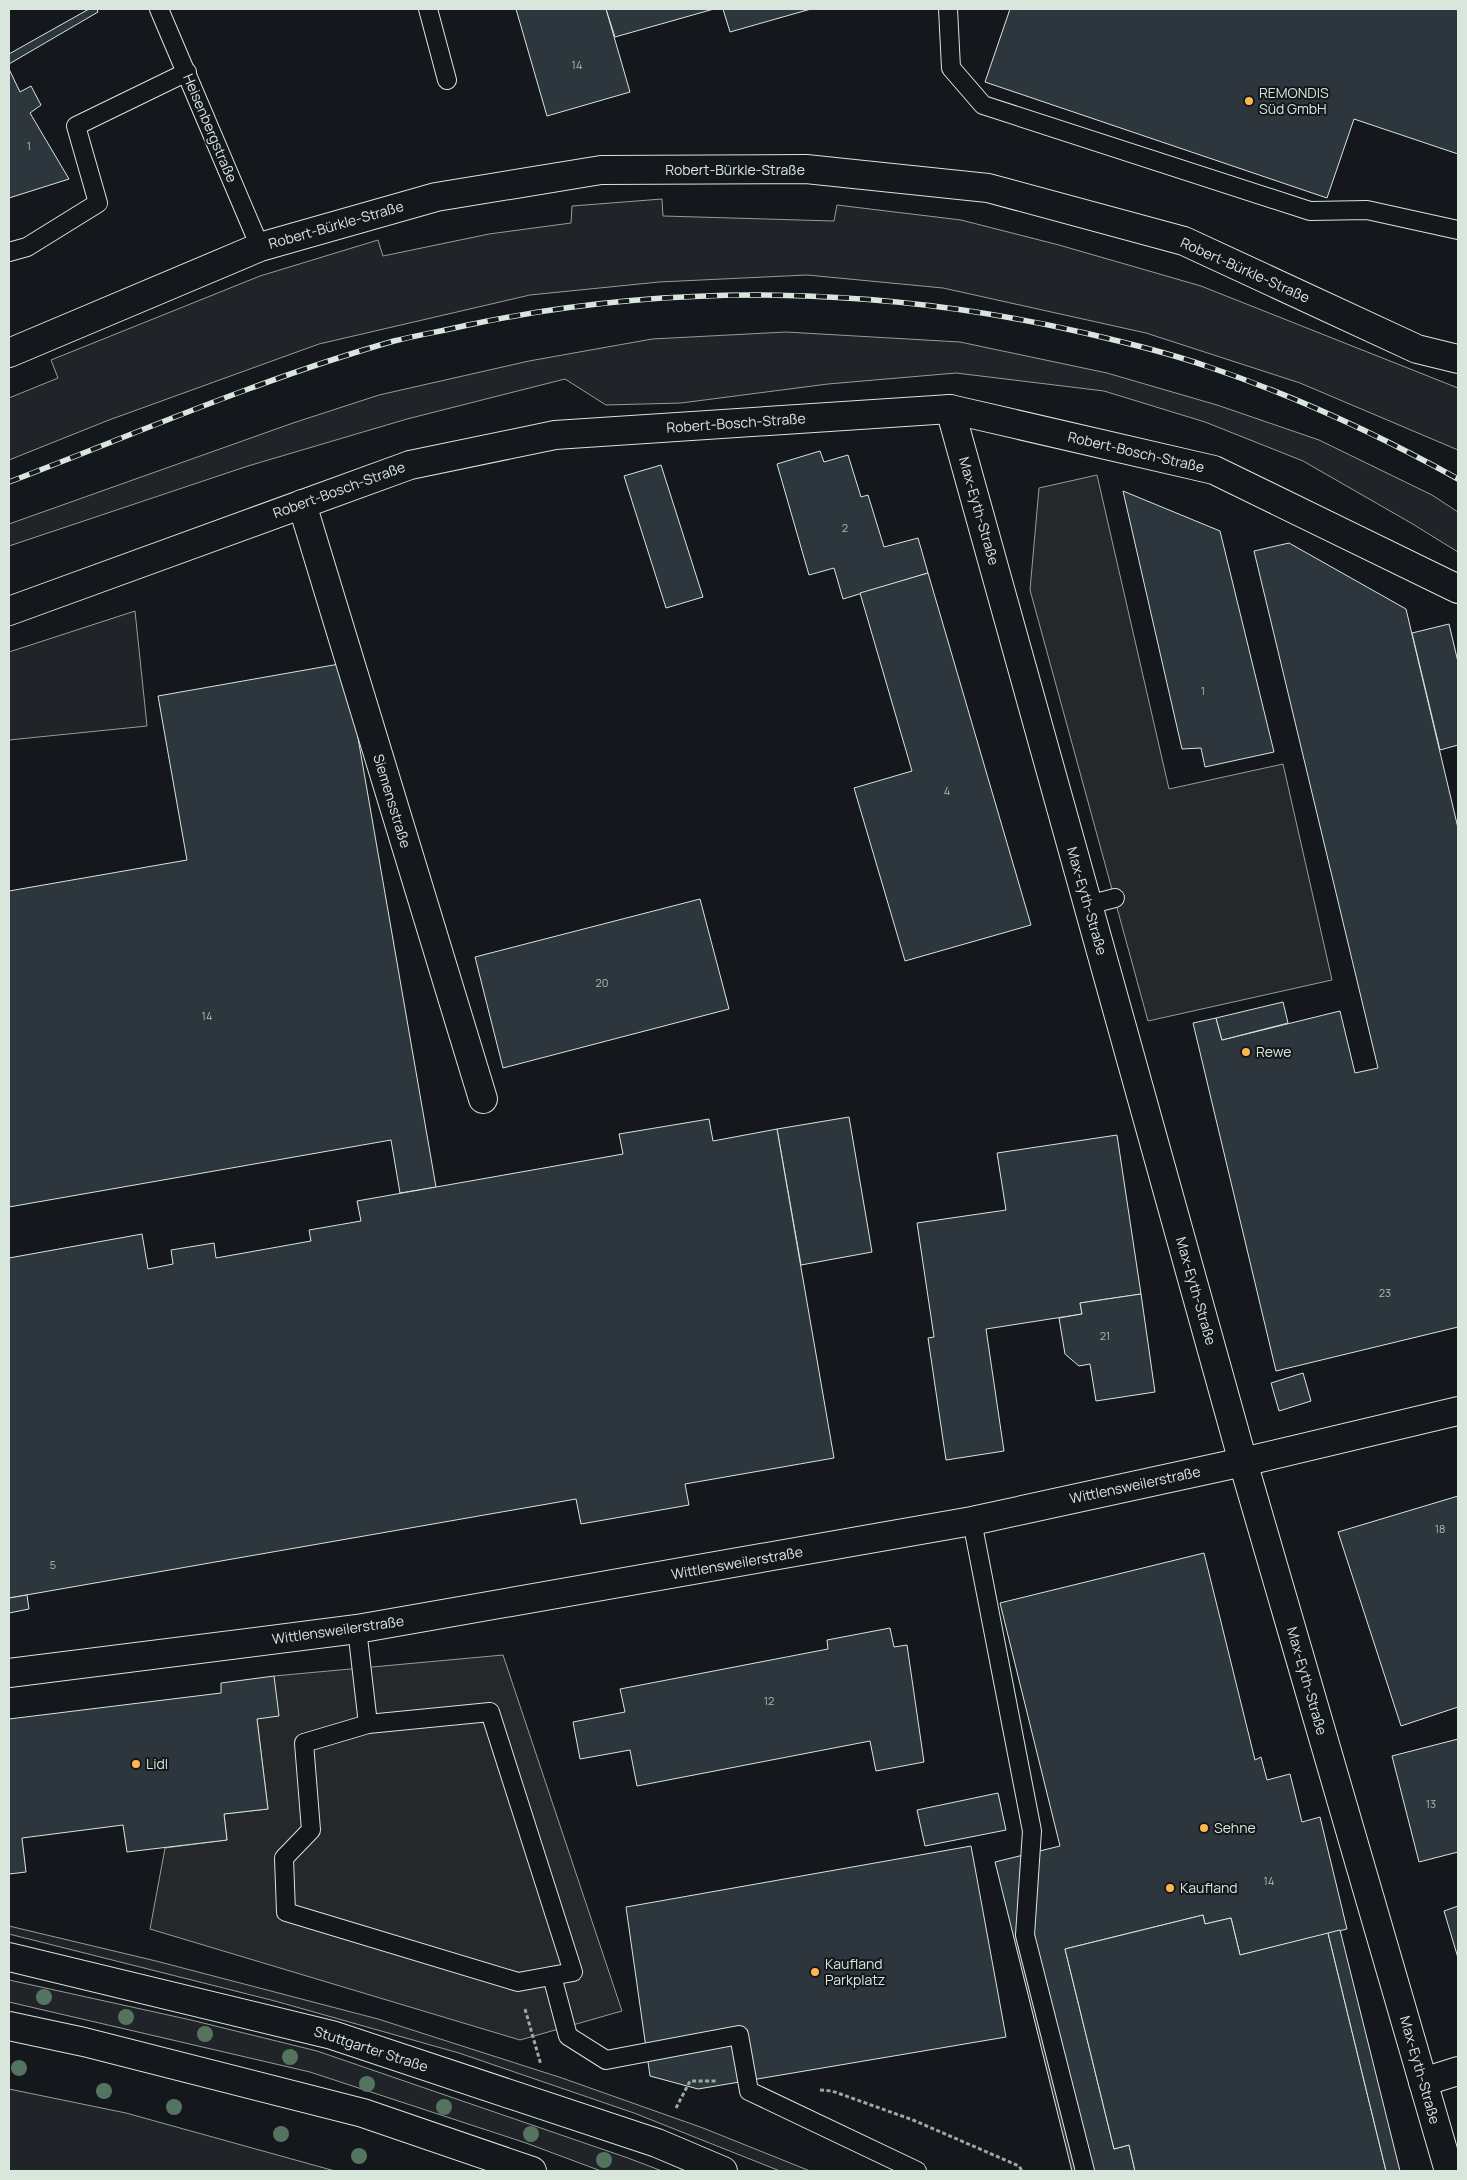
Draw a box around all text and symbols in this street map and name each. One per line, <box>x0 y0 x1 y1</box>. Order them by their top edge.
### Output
house number: 14 <box>572 57 582 72</box>
street label: Heisenbergstraße <box>179 71 242 185</box>
place label: REMONDIS Süd GmbH <box>1259 83 1329 118</box>
marker: REMONDIS Süd GmbH <box>1243 95 1255 107</box>
house number: 1 <box>27 138 31 153</box>
street label: Robert-Bürkle-Straße <box>665 160 805 179</box>
street label: Robert-Bürkle-Straße <box>266 196 406 253</box>
street label: Robert-Bürkle-Straße <box>1178 232 1313 307</box>
street label: Robert-Bosch-Straße <box>666 408 806 437</box>
street label: Robert-Bosch-Straße <box>1066 427 1206 476</box>
street label: Max-Eyth-Straße <box>955 454 1004 567</box>
street label: Robert-Bosch-Straße <box>270 457 408 522</box>
house number: 2 <box>842 520 848 535</box>
house number: 1 <box>1201 683 1205 698</box>
street label: Siemensstraße <box>369 752 416 850</box>
house number: 4 <box>944 783 950 798</box>
street label: Max-Eyth-Straße <box>1063 844 1112 957</box>
house number: 20 <box>596 975 608 990</box>
house number: 14 <box>202 1008 212 1023</box>
place label: Rewe <box>1256 1042 1291 1061</box>
marker: Rewe <box>1240 1046 1252 1058</box>
street label: Max-Eyth-Straße <box>1172 1234 1221 1347</box>
house number: 23 <box>1379 1285 1391 1300</box>
house number: 21 <box>1100 1328 1110 1343</box>
street label: Wittlensweilerstraße <box>1068 1461 1202 1508</box>
house number: 18 <box>1435 1521 1445 1536</box>
street label: Wittlensweilerstraße <box>670 1542 804 1583</box>
house number: 5 <box>50 1557 56 1572</box>
street label: Wittlensweilerstraße <box>271 1611 405 1648</box>
street label: Max-Eyth-Straße <box>1283 1624 1332 1737</box>
house number: 12 <box>764 1693 774 1708</box>
place label: Lidl <box>146 1754 168 1773</box>
marker: Lidl <box>130 1758 142 1770</box>
house number: 13 <box>1426 1796 1436 1811</box>
place label: Sehne <box>1214 1818 1256 1837</box>
marker: Sehne <box>1198 1822 1210 1834</box>
house number: 14 <box>1264 1873 1274 1888</box>
place label: Kaufland <box>1180 1878 1238 1897</box>
marker: Kaufland <box>1164 1882 1176 1894</box>
place label: Kaufland Parkplatz <box>825 1954 885 1989</box>
marker: Kaufland Parkplatz <box>809 1966 821 1978</box>
street label: Max-Eyth-Straße <box>1396 2013 1445 2126</box>
street label: Stuttgarter Straße <box>312 2021 431 2076</box>

